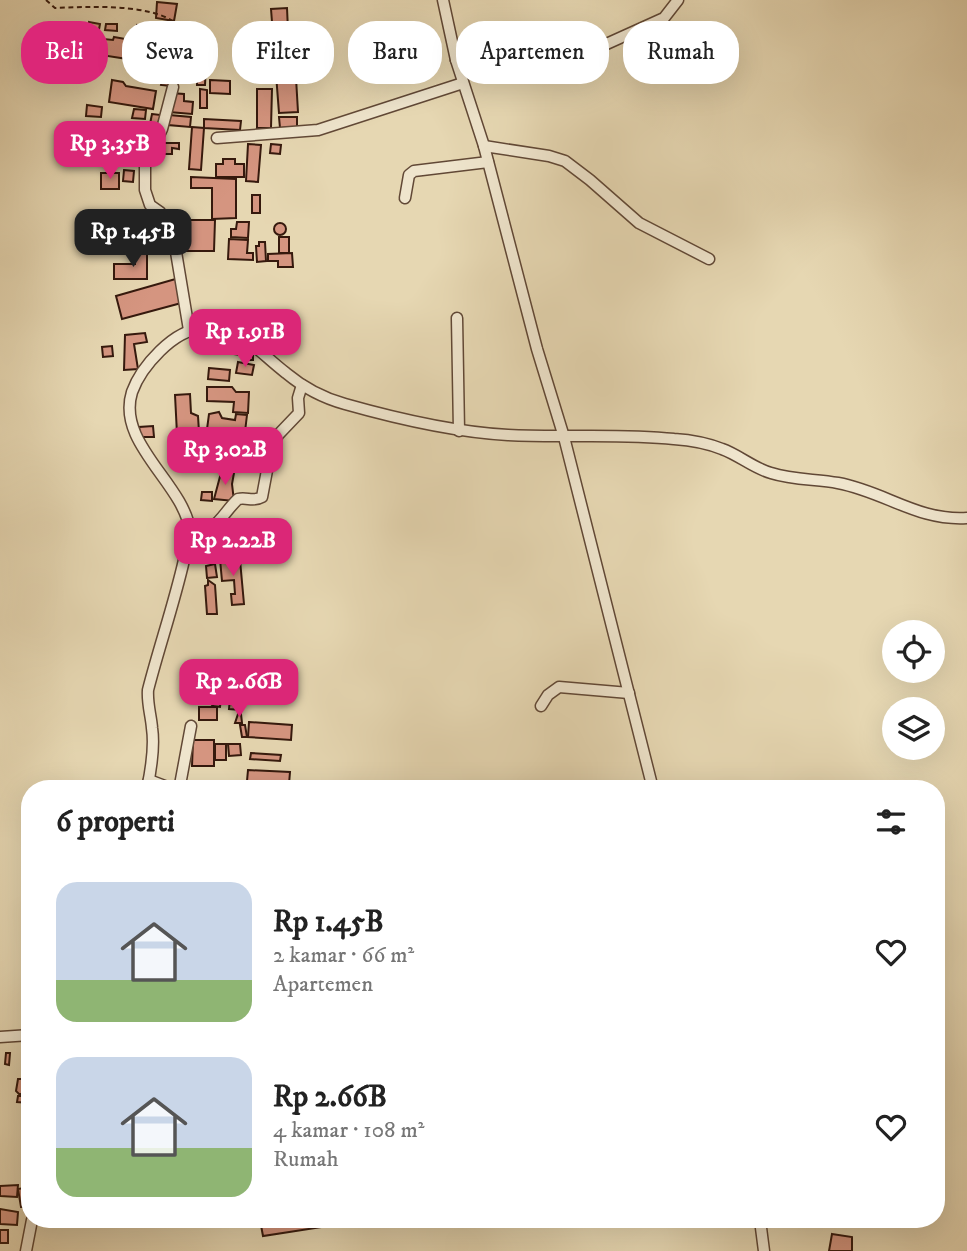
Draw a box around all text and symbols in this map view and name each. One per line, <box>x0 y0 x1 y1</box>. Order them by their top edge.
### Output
chip: Beli <box>21 21 108 84</box>
chip: Sewa <box>122 21 218 84</box>
chip: Filter <box>232 21 334 84</box>
chip: Baru <box>348 21 442 84</box>
chip: Apartemen <box>456 21 609 84</box>
chip: Rumah <box>623 21 739 84</box>
pin: Rp 3.35B <box>38 122 182 181</box>
text: Rp 3.35B <box>70 129 150 158</box>
pin: Rp 1.45B <box>61 210 205 269</box>
text: Rp 1.45B <box>91 217 175 246</box>
pin: Rp 1.91B <box>173 310 317 369</box>
text: Rp 1.91B <box>205 317 285 346</box>
pin: Rp 3.02B <box>153 428 297 487</box>
text: Rp 3.02B <box>183 435 267 464</box>
pin: Rp 2.22B <box>161 518 305 578</box>
text: Rp 2.22B <box>190 526 276 555</box>
map controls <box>882 620 945 760</box>
button: locate <box>882 620 945 683</box>
pin: Rp 2.66B <box>167 660 311 719</box>
text: Rp 2.66B <box>195 667 283 696</box>
button: layers <box>882 697 945 760</box>
icon: filters <box>872 803 910 841</box>
text: 6 properti <box>56 804 175 841</box>
text: Rp 1.45B <box>273 904 384 941</box>
icon: home <box>112 910 196 994</box>
icon: heart <box>872 933 910 971</box>
text: 2 kamar · 66 m² <box>273 941 414 970</box>
text: Apartemen <box>273 970 373 999</box>
text: Rp 2.66B <box>273 1079 387 1116</box>
icon: home <box>112 1085 196 1169</box>
icon: heart <box>872 1108 910 1146</box>
text: 4 kamar · 108 m² <box>273 1116 425 1145</box>
text: Rumah <box>273 1145 339 1174</box>

